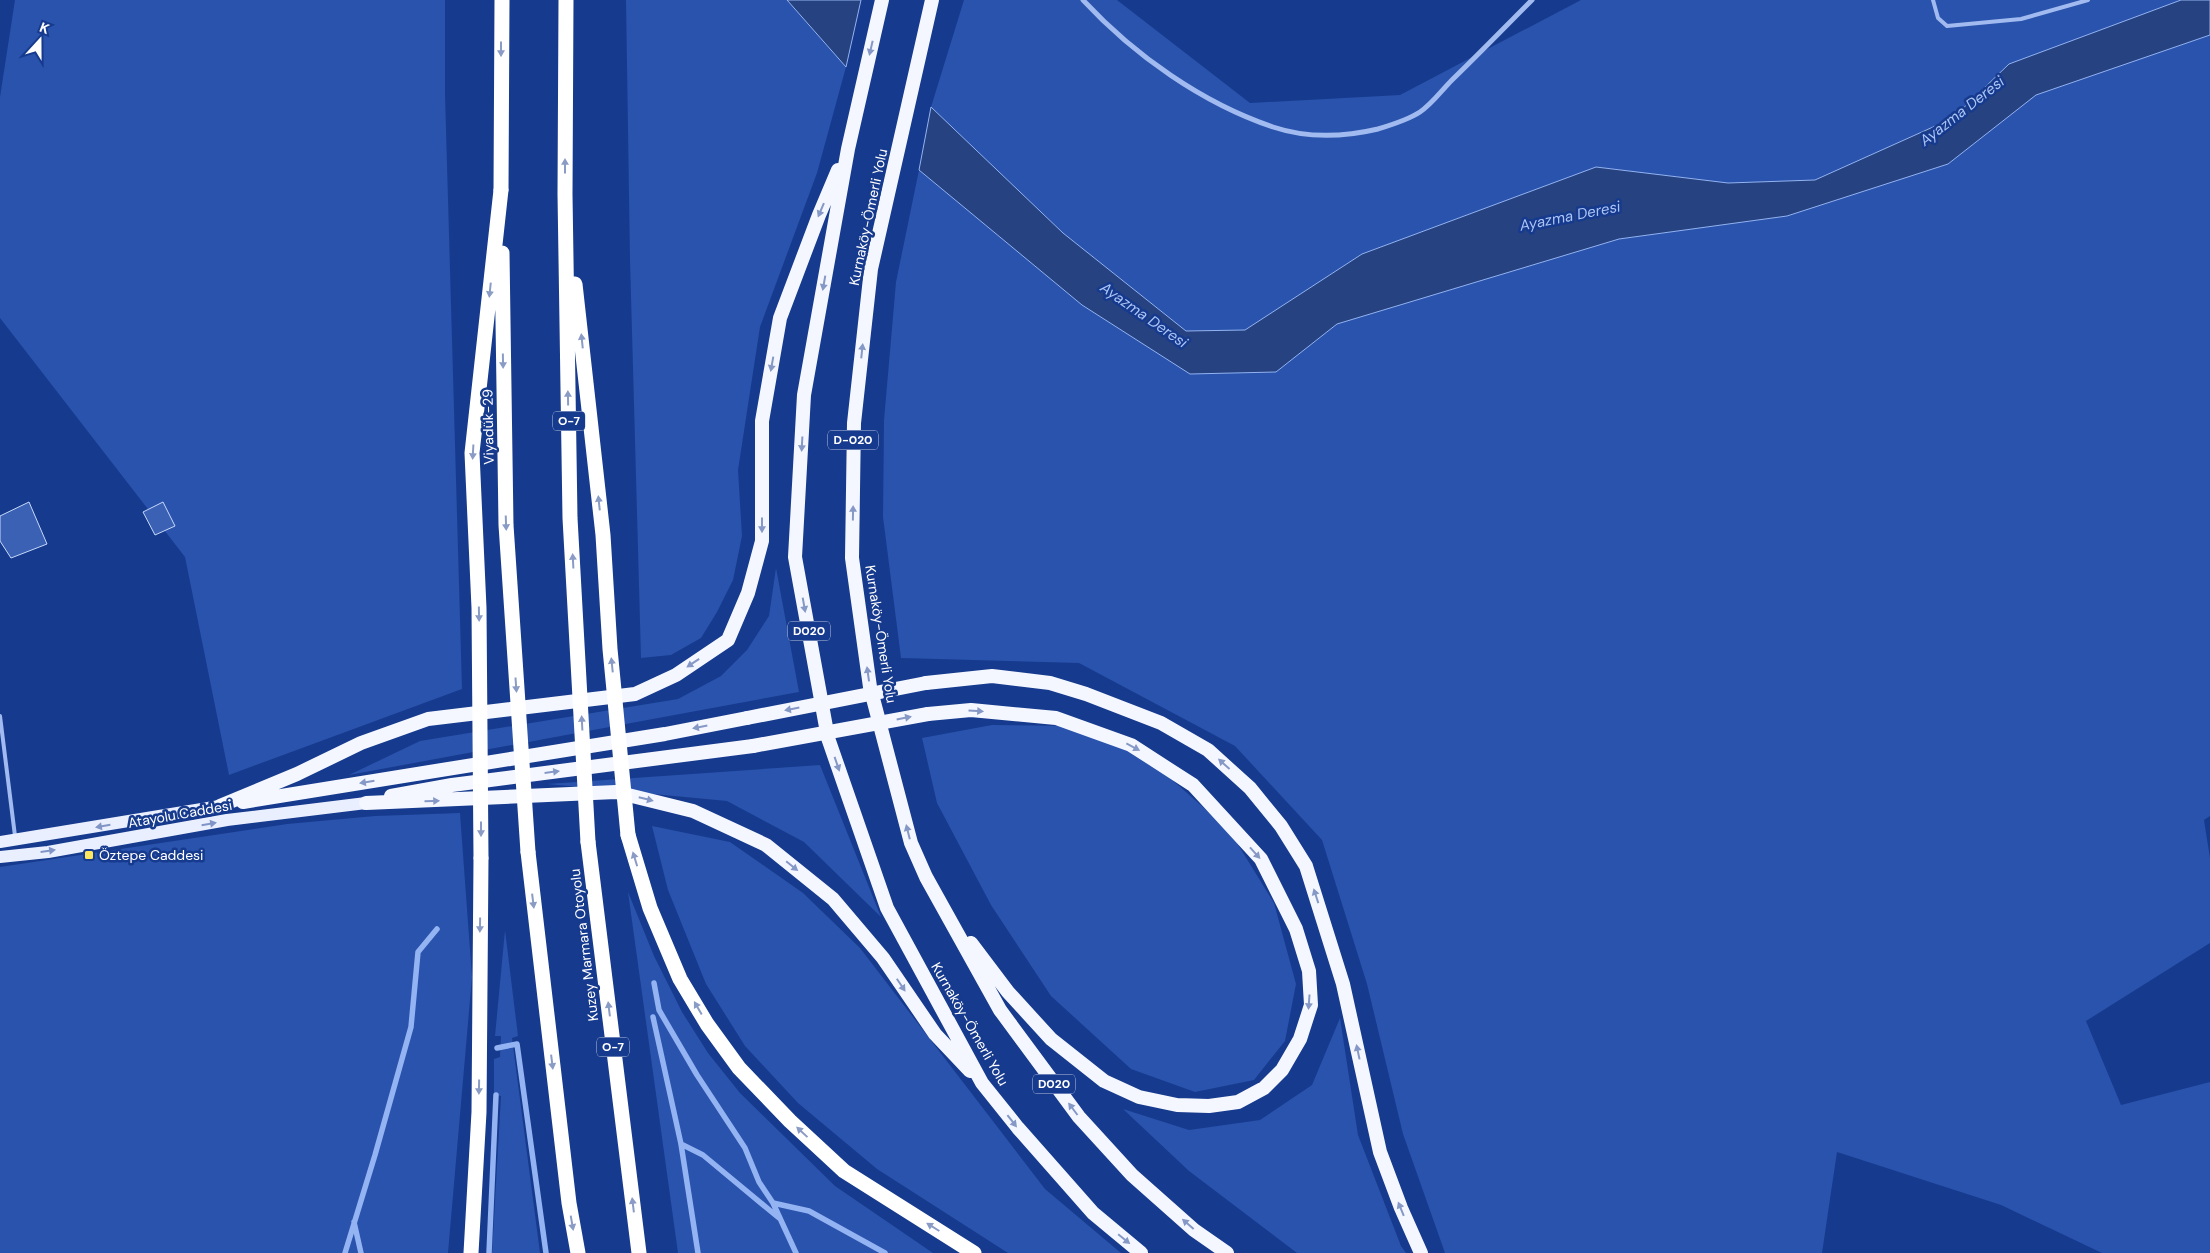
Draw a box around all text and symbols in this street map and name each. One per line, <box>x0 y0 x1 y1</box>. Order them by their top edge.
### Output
north arrow <box>15 15 65 65</box>
text: K <box>37 18 52 38</box>
one-way arrow <box>867 40 875 55</box>
one-way arrow <box>497 41 505 57</box>
water label: Ayazma Deresi <box>1915 71 2009 151</box>
street label: Kurnaköy-Ömerli Yolu <box>845 147 891 287</box>
one-way arrow <box>561 158 569 174</box>
water label: Ayazma Deresi <box>1517 196 1622 236</box>
one-way arrow <box>817 202 824 217</box>
one-way arrow <box>820 275 828 291</box>
water label: Ayazma Deresi <box>1096 277 1192 353</box>
one-way arrow <box>486 282 494 298</box>
one-way arrow <box>577 333 585 349</box>
one-way arrow <box>858 343 866 359</box>
one-way arrow <box>500 353 508 369</box>
one-way arrow <box>768 356 776 372</box>
street label: Viyadük-29 <box>478 389 498 465</box>
one-way arrow <box>564 390 572 406</box>
road number: O-7 <box>553 412 585 431</box>
road number: D-020 <box>828 430 878 450</box>
one-way arrow <box>797 436 805 452</box>
one-way arrow <box>468 444 476 460</box>
one-way arrow <box>595 495 603 511</box>
one-way arrow <box>849 505 857 521</box>
one-way arrow <box>502 515 510 531</box>
one-way arrow <box>758 518 766 534</box>
one-way arrow <box>568 552 576 568</box>
street label: Kurnaköy-Ömerli Yolu <box>861 564 901 704</box>
one-way arrow <box>801 598 809 614</box>
one-way arrow <box>475 606 483 622</box>
road number: D020 <box>788 622 830 640</box>
one-way arrow <box>608 657 616 673</box>
one-way arrow <box>686 659 700 668</box>
one-way arrow <box>864 666 872 682</box>
one-way arrow <box>513 678 521 694</box>
one-way arrow <box>785 705 800 713</box>
one-way arrow <box>969 707 985 715</box>
one-way arrow <box>896 714 912 722</box>
one-way arrow <box>577 715 585 731</box>
one-way arrow <box>691 724 707 732</box>
one-way arrow <box>1126 743 1140 751</box>
one-way arrow <box>833 757 841 772</box>
one-way arrow <box>1219 758 1231 770</box>
one-way arrow <box>544 768 560 776</box>
one-way arrow <box>358 779 374 787</box>
street label: Atayolu Caddesi <box>127 796 233 832</box>
one-way arrow <box>638 796 653 804</box>
one-way arrow <box>424 797 440 805</box>
one-way arrow <box>201 819 217 827</box>
one-way arrow <box>477 821 485 837</box>
one-way arrow <box>95 822 111 830</box>
one-way arrow <box>904 824 912 839</box>
place label: Öztepe Caddesi <box>99 846 203 864</box>
one-way arrow <box>1249 846 1260 859</box>
one-way arrow <box>41 847 57 855</box>
marker: Öztepe Caddesi <box>83 849 95 861</box>
one-way arrow <box>631 851 639 866</box>
one-way arrow <box>785 860 798 871</box>
street label: Kuzey Marmara Otoyolu <box>566 868 602 1022</box>
one-way arrow <box>1311 888 1319 903</box>
one-way arrow <box>529 893 537 909</box>
one-way arrow <box>476 917 484 933</box>
street label: Kurnaköy-Ömerli Yolu <box>927 959 1013 1089</box>
one-way arrow <box>896 978 906 992</box>
one-way arrow <box>1305 995 1313 1011</box>
one-way arrow <box>604 1000 612 1016</box>
one-way arrow <box>693 1002 702 1015</box>
road number: O-7 <box>597 1038 629 1056</box>
one-way arrow <box>1354 1044 1362 1060</box>
one-way arrow <box>548 1054 556 1070</box>
road number: D020 <box>1033 1074 1075 1094</box>
one-way arrow <box>475 1079 483 1095</box>
one-way arrow <box>1068 1103 1079 1116</box>
one-way arrow <box>1007 1114 1018 1127</box>
one-way arrow <box>796 1126 808 1138</box>
one-way arrow <box>629 1196 637 1212</box>
one-way arrow <box>1397 1201 1405 1216</box>
one-way arrow <box>569 1216 577 1232</box>
one-way arrow <box>1182 1219 1194 1230</box>
one-way arrow <box>926 1223 940 1232</box>
one-way arrow <box>1117 1233 1130 1244</box>

